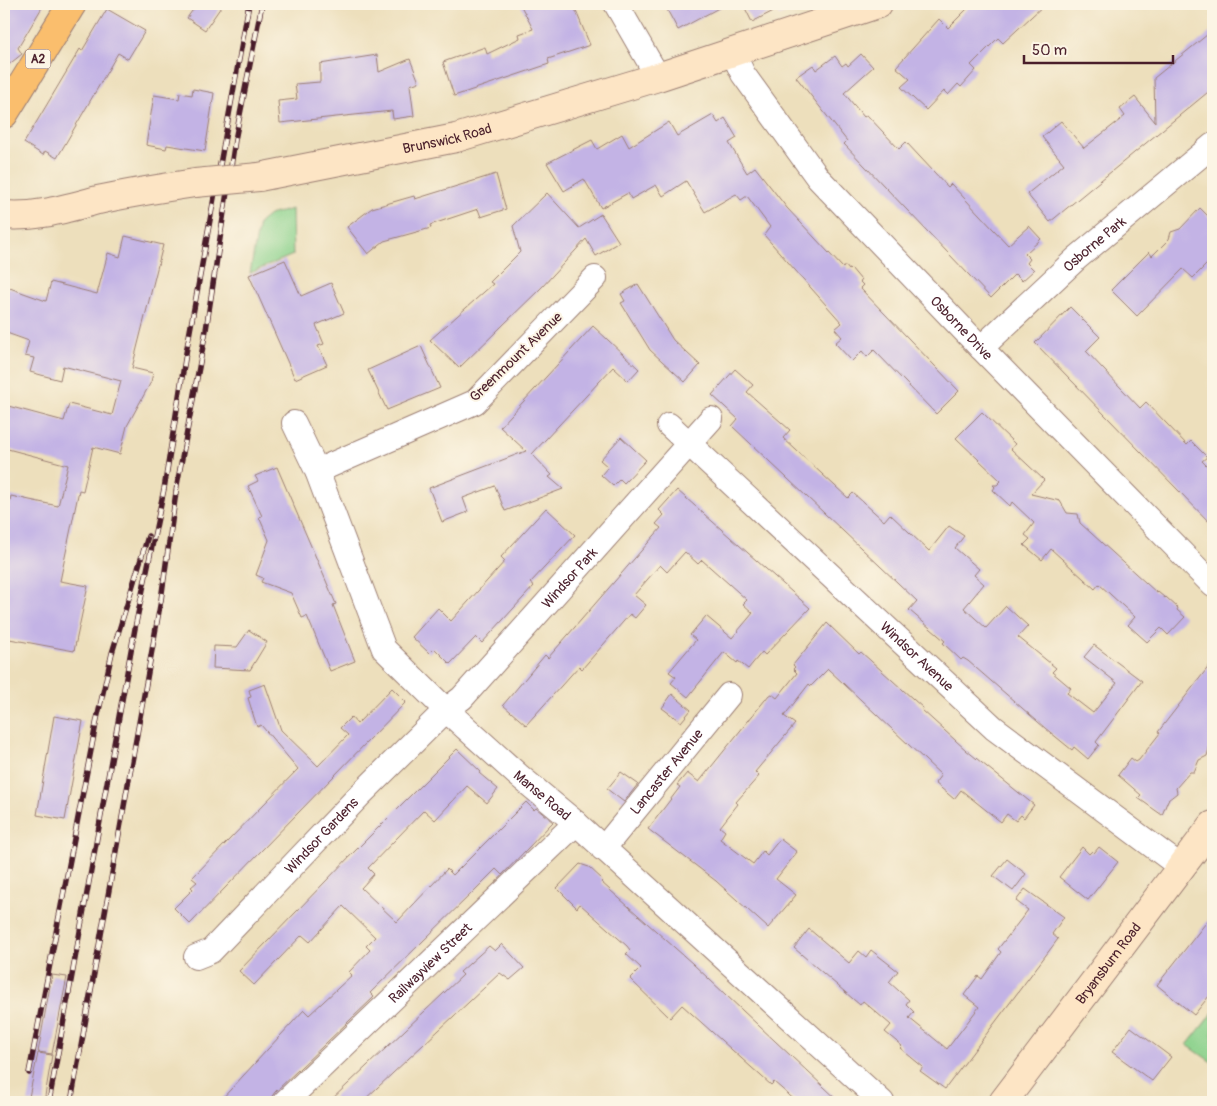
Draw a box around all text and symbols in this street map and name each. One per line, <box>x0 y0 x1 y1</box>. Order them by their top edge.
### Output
scale bar <box>1024 32 1173 64</box>
text: 50 m <box>1032 41 1067 60</box>
road number: A2 <box>26 50 50 68</box>
street label: Brunswick Road <box>401 119 494 157</box>
street label: Osborne Park <box>1059 212 1129 275</box>
street label: Osborne Drive <box>927 292 996 363</box>
street label: Greenmount Avenue <box>466 308 566 405</box>
street label: Windsor Park <box>538 544 601 612</box>
street label: Windsor Avenue <box>877 618 957 695</box>
street label: Lancaster Avenue <box>626 725 706 818</box>
street label: Manse Road <box>510 767 574 824</box>
street label: Windsor Gardens <box>281 793 362 877</box>
street label: Railwayview Street <box>385 919 475 1007</box>
street label: Bryansburn Road <box>1072 919 1145 1007</box>

